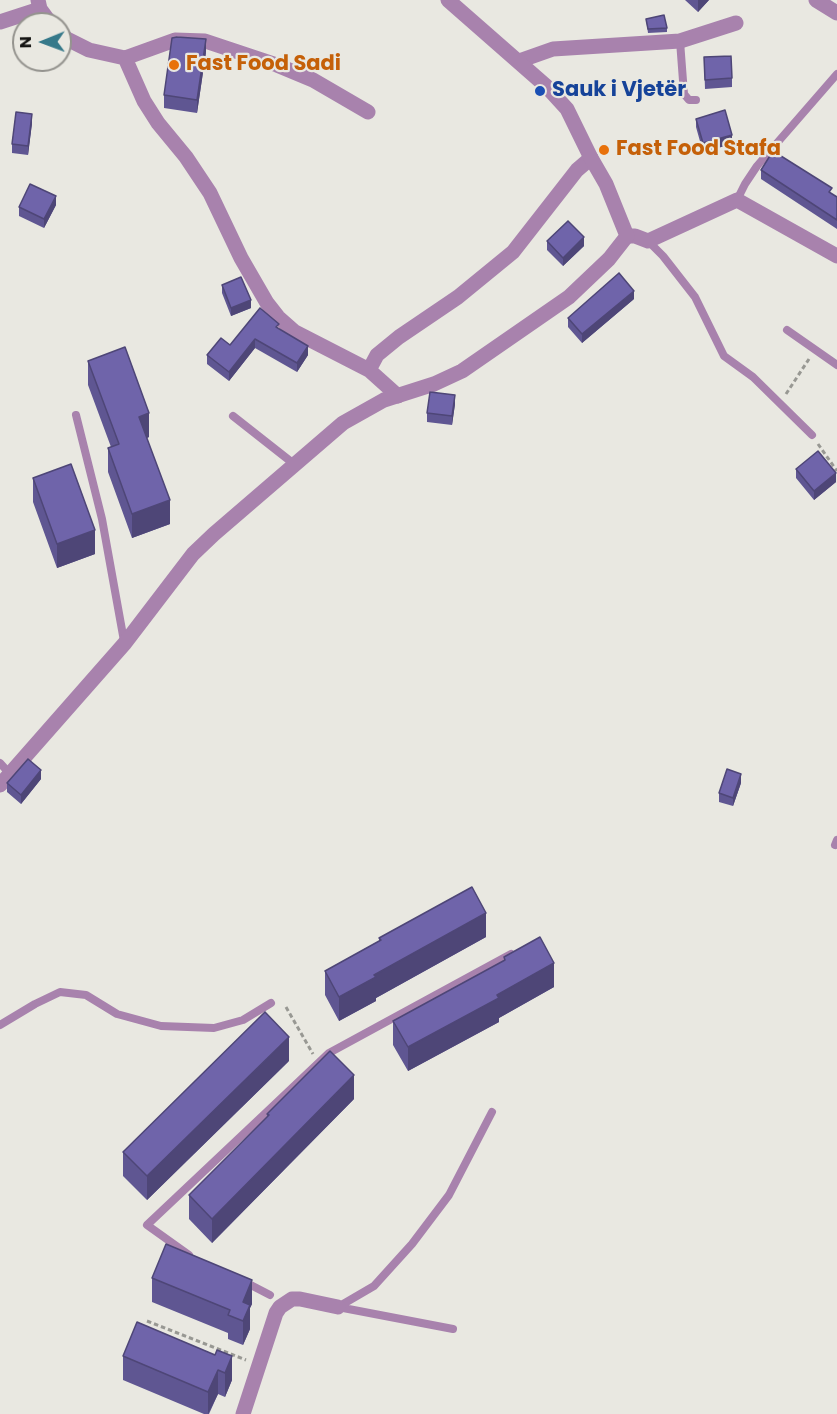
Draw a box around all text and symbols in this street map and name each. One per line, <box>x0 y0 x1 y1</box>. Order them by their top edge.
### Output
north arrow <box>12 12 72 72</box>
text: N <box>14 36 37 49</box>
place label: Fast Food Sadi <box>186 52 341 78</box>
marker: Fast Food Sadi <box>167 58 181 72</box>
place label: Sauk i Vjetër <box>552 78 686 104</box>
marker: Sauk i Vjetër <box>533 84 547 98</box>
place label: Fast Food Stafa <box>616 137 781 163</box>
marker: Fast Food Stafa <box>597 143 611 157</box>

